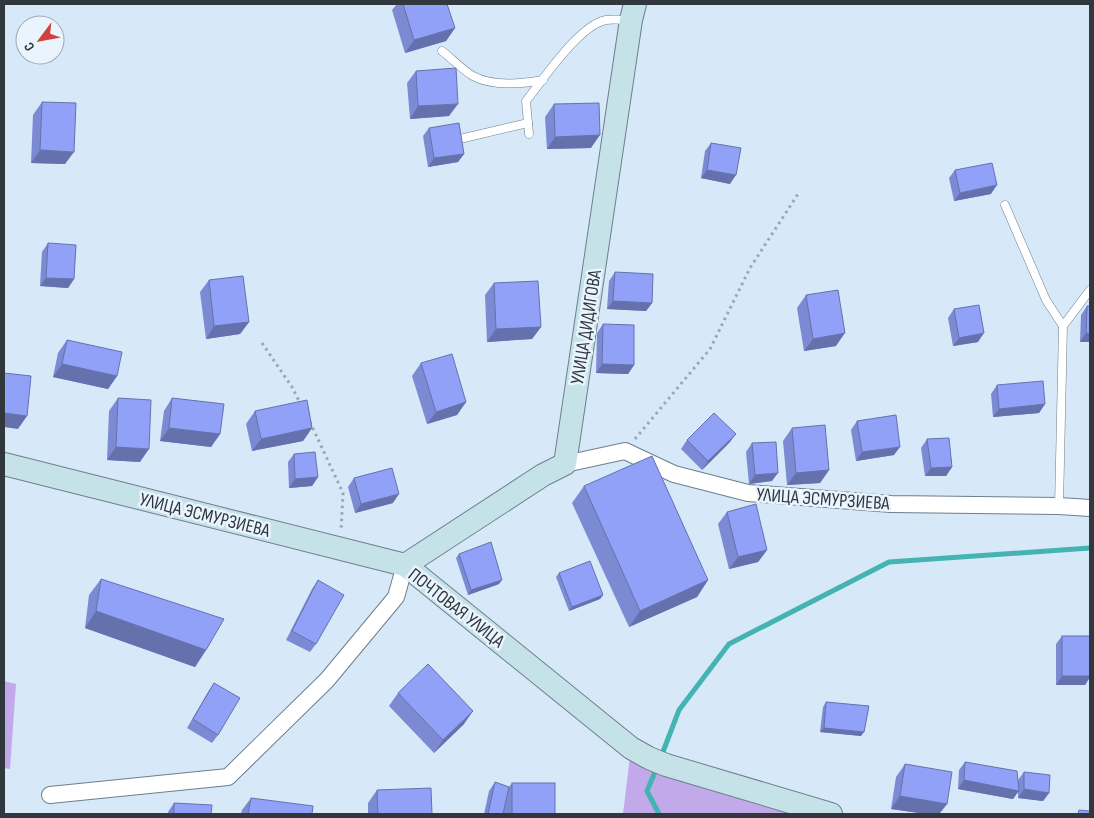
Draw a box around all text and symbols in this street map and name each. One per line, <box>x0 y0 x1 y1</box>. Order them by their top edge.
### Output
north arrow <box>15 15 65 65</box>
text: С <box>20 39 39 54</box>
street label: УЛИЦА ДИДИГОВА <box>566 267 607 386</box>
street label: УЛИЦА ЭСМУРЗИЕВА <box>755 483 891 516</box>
street label: УЛИЦА ЭСМУРЗИЕВА <box>137 488 273 543</box>
street label: ПОЧТОВАЯ УЛИЦА <box>403 563 509 653</box>

